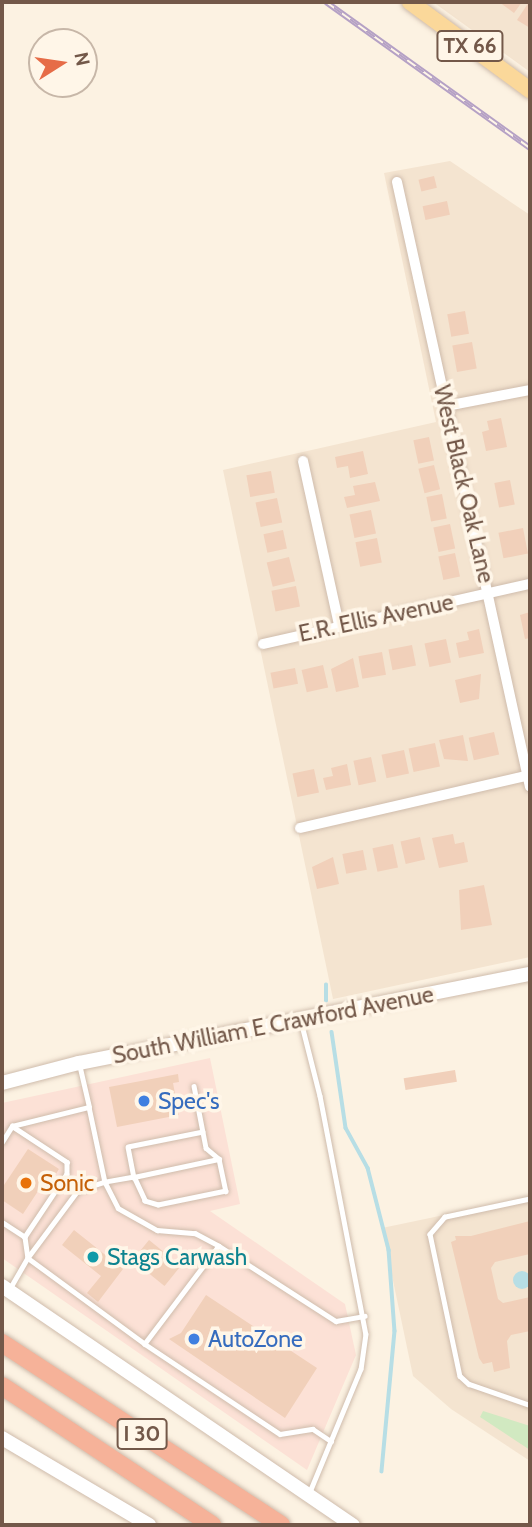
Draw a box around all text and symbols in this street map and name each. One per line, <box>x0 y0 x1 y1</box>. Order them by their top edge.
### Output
north arrow <box>28 28 98 98</box>
road number: TX 66 <box>435 28 505 64</box>
text: N <box>69 50 95 68</box>
street label: West Black Oak Lane <box>428 382 500 586</box>
street label: E.R. Ellis Avenue <box>296 588 456 648</box>
street label: South William E Crawford Avenue <box>110 980 436 1070</box>
place label: Spec's <box>158 1087 220 1115</box>
marker: Spec's <box>136 1093 152 1109</box>
place label: Sonic <box>40 1169 94 1197</box>
marker: Sonic <box>18 1175 34 1191</box>
place label: Stags Carwash <box>107 1243 247 1271</box>
marker: Stags Carwash <box>85 1249 101 1265</box>
place label: AutoZone <box>208 1325 303 1353</box>
marker: AutoZone <box>186 1331 202 1347</box>
road number: I 30 <box>116 1416 168 1452</box>

